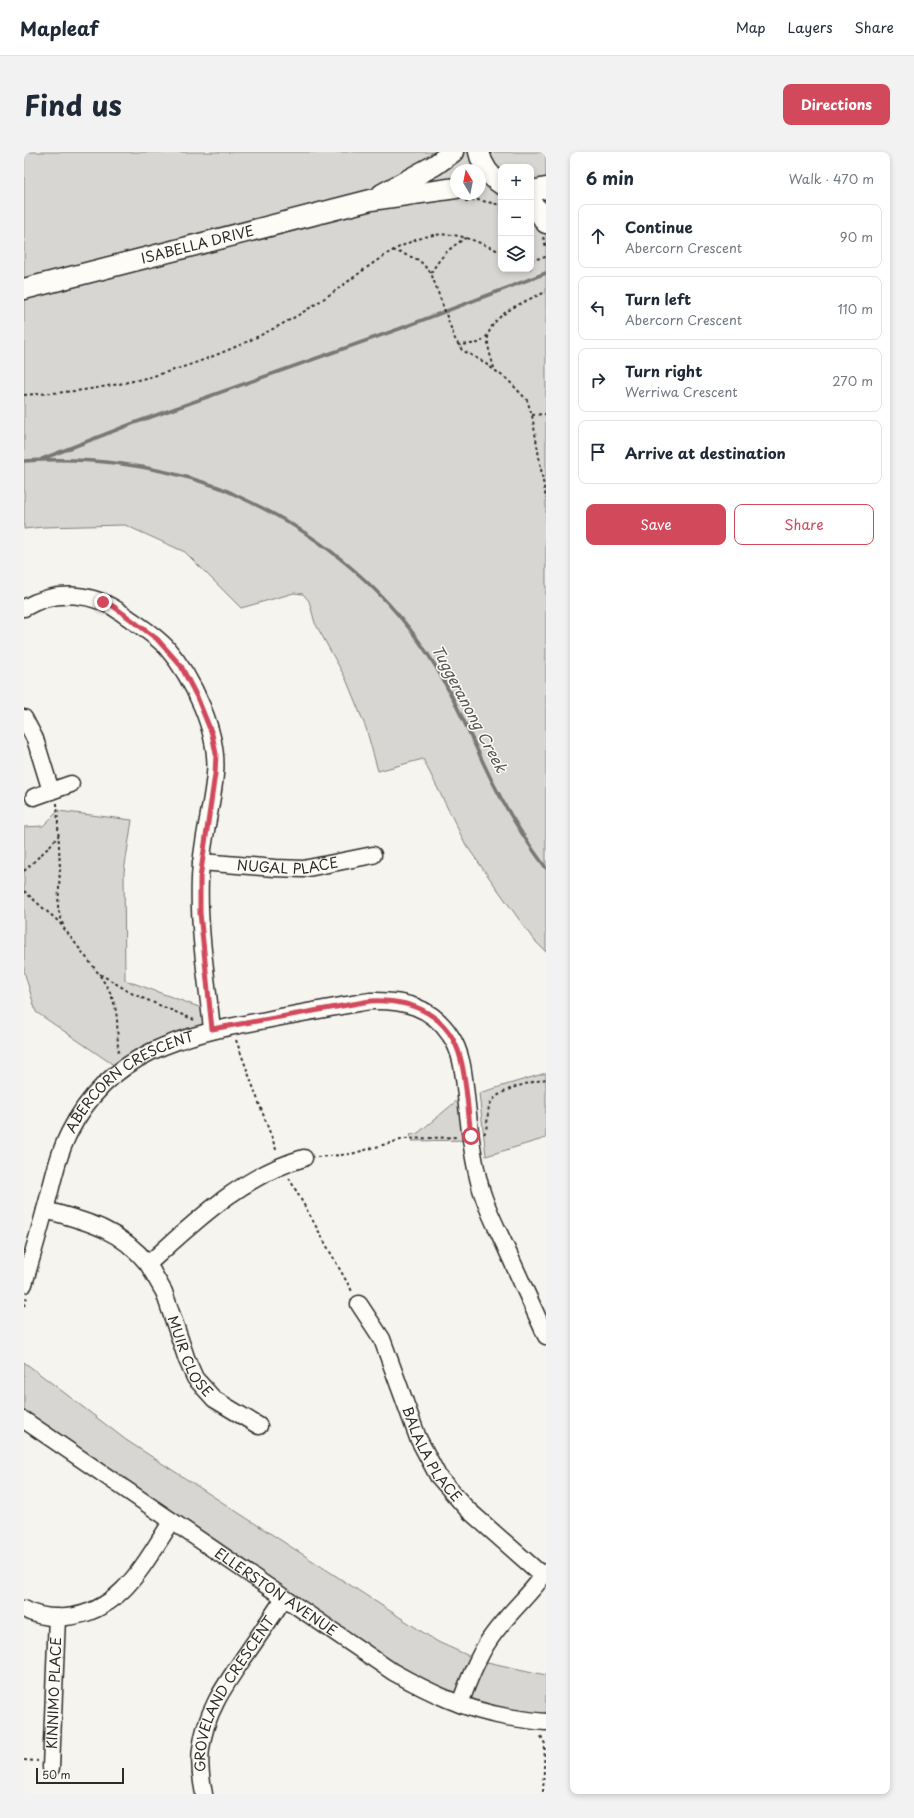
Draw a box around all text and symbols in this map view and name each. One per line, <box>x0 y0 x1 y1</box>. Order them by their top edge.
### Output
text: Mapleaf <box>20 14 98 42</box>
text: Map <box>736 17 766 38</box>
text: Layers <box>788 17 833 38</box>
text: Share <box>855 17 894 38</box>
text: Find us <box>24 83 122 126</box>
button: Directions <box>783 84 890 125</box>
north arrow <box>450 164 486 200</box>
map controls <box>498 164 534 272</box>
button: + <box>498 164 534 200</box>
text: 6 min <box>586 165 634 191</box>
text: Walk · 470 m <box>789 169 874 188</box>
button: − <box>498 200 534 236</box>
text: Continue <box>625 215 693 238</box>
street label: ISABELLA DRIVE <box>138 219 256 269</box>
icon: ahead <box>587 225 609 247</box>
text: 90 m <box>840 227 873 246</box>
button: layers <box>498 236 534 272</box>
text: Abercorn Crescent <box>625 238 742 257</box>
text: Turn left <box>625 287 691 310</box>
icon: left <box>587 297 609 319</box>
text: 110 m <box>838 299 873 318</box>
text: Abercorn Crescent <box>625 310 742 329</box>
text: Turn right <box>625 359 702 382</box>
icon: right <box>587 369 609 391</box>
text: 270 m <box>832 371 873 390</box>
text: Werriwa Crescent <box>625 382 738 401</box>
icon: arrive <box>587 441 609 463</box>
text: Arrive at destination <box>625 441 786 464</box>
button: Save <box>586 504 726 545</box>
button: Share <box>734 504 874 545</box>
route end <box>94 593 112 611</box>
water label: Tuggeranong Creek <box>427 640 514 777</box>
street label: NUGAL PLACE <box>236 851 340 879</box>
street label: ABERCORN CRESCENT <box>60 1025 197 1136</box>
route start <box>462 1127 480 1145</box>
street label: MUIR CLOSE <box>163 1313 218 1401</box>
street label: BALALA PLACE <box>397 1403 467 1506</box>
street label: ELLERSTON AVENUE <box>211 1542 342 1641</box>
street label: GROVELAND CRESCENT <box>189 1611 280 1772</box>
street label: KINNIMO PLACE <box>41 1636 66 1750</box>
scale bar <box>36 1766 124 1785</box>
text: 50 m <box>42 1766 71 1783</box>

